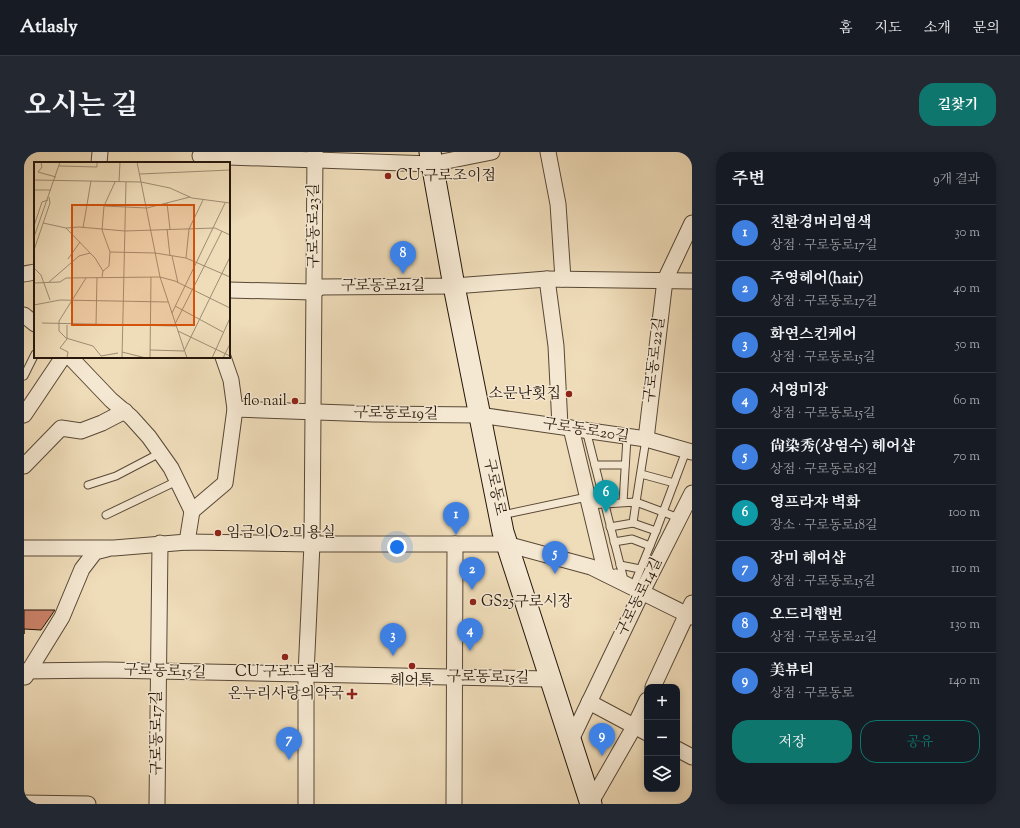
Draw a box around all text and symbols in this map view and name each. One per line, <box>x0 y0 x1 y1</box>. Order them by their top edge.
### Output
text: Atlasly <box>20 14 78 41</box>
text: 홈 <box>839 19 853 39</box>
text: 지도 <box>875 19 902 39</box>
text: 소개 <box>924 19 951 39</box>
text: 문의 <box>973 19 1000 39</box>
button: 길찾기 <box>919 83 996 126</box>
text: 오시는 길 <box>24 87 138 127</box>
inset map <box>34 162 230 358</box>
place label: CU 구로조이점 <box>396 166 496 187</box>
text: 주변 <box>732 168 765 192</box>
marker: CU 구로조이점 <box>383 171 393 181</box>
text: 9개 결과 <box>933 171 980 189</box>
street label: 구로동로23길 <box>304 183 325 269</box>
text: 친환경머리염색 <box>770 213 871 234</box>
text: 1 <box>743 224 747 242</box>
text: 30 m <box>954 224 980 242</box>
text: 상점 · 구로동로17길 <box>770 237 878 255</box>
pin: 8 <box>390 241 416 274</box>
text: 주영헤어(hair) <box>770 269 863 290</box>
street label: 구로동로21길 <box>341 276 425 297</box>
text: 2 <box>742 280 748 298</box>
text: 40 m <box>953 280 980 298</box>
text: 상점 · 구로동로17길 <box>770 293 878 311</box>
street label: 구로동로22길 <box>639 316 671 404</box>
text: 화연스킨케어 <box>770 325 857 346</box>
text: 3 <box>742 336 748 354</box>
text: 50 m <box>955 336 980 354</box>
text: 상점 · 구로동로15길 <box>770 349 876 367</box>
text: 서영미장 <box>770 381 828 402</box>
place label: 소문난횟집 <box>489 384 561 405</box>
marker: 소문난횟집 <box>564 389 574 399</box>
place label: flo nail <box>243 391 287 412</box>
text: 4 <box>742 392 748 410</box>
text: 60 m <box>953 392 980 410</box>
marker: flo nail <box>290 396 300 406</box>
street label: 구로동로19길 <box>353 403 439 425</box>
text: 상점 · 구로동로15길 <box>770 405 876 423</box>
street label: 구로동로20길 <box>541 414 631 448</box>
text: 尙染秀(상염수) 헤어샵 <box>770 437 915 458</box>
text: 5 <box>743 448 747 466</box>
text: 70 m <box>953 448 980 466</box>
street label: 구로동로 <box>478 456 510 518</box>
text: 상점 · 구로동로18길 <box>770 461 878 479</box>
pin: 6 <box>593 480 619 513</box>
text: 영프라쟈 벽화 <box>770 493 860 514</box>
pin: 1 <box>443 502 469 535</box>
text: 6 <box>742 504 748 522</box>
text: 100 m <box>948 504 980 522</box>
text: 장소 · 구로동로18길 <box>770 517 878 535</box>
place label: 임금이O2 미용실 <box>226 523 336 544</box>
marker: 임금이O2 미용실 <box>213 528 223 538</box>
your location <box>387 537 407 557</box>
pin: 5 <box>542 541 568 574</box>
text: 장미 헤여샵 <box>770 549 846 570</box>
street label: 구로동로14길 <box>612 554 668 640</box>
pin: 2 <box>459 557 485 590</box>
text: 7 <box>742 560 748 578</box>
text: 110 m <box>951 560 980 578</box>
text: 상점 · 구로동로15길 <box>770 573 876 591</box>
place label: GS25구로시장 <box>481 592 573 613</box>
marker: GS25구로시장 <box>468 597 478 607</box>
text: 오드리햅번 <box>770 605 842 626</box>
text: 8 <box>742 616 748 634</box>
text: 130 m <box>950 616 980 634</box>
pin: 4 <box>457 618 483 651</box>
pin: 3 <box>380 623 406 656</box>
text: 상점 · 구로동로21길 <box>770 629 877 647</box>
marker: CU 구로드림점 <box>280 652 290 662</box>
street label: 구로동로15길 <box>123 660 207 684</box>
marker: 헤어톡 <box>407 661 417 671</box>
text: 美뷰티 <box>770 661 814 682</box>
place label: CU 구로드림점 <box>235 662 335 683</box>
street label: 구로동로15길 <box>446 667 530 689</box>
place label: 헤어톡 <box>390 671 434 692</box>
text: 9 <box>742 672 748 690</box>
text: 140 m <box>949 672 980 690</box>
place label: 온누리사랑의약국 <box>228 684 345 705</box>
map controls <box>644 684 680 792</box>
button: + <box>644 684 680 720</box>
text: 상점 · 구로동로 <box>770 685 854 703</box>
marker: 온누리사랑의약국 <box>347 689 357 699</box>
street label: 구로동로17길 <box>147 690 168 776</box>
button: − <box>644 720 680 756</box>
button: 저장 <box>732 720 852 763</box>
button: 공유 <box>860 720 980 763</box>
pin: 9 <box>589 723 615 756</box>
pin: 7 <box>276 727 302 760</box>
button: layers <box>644 756 680 792</box>

